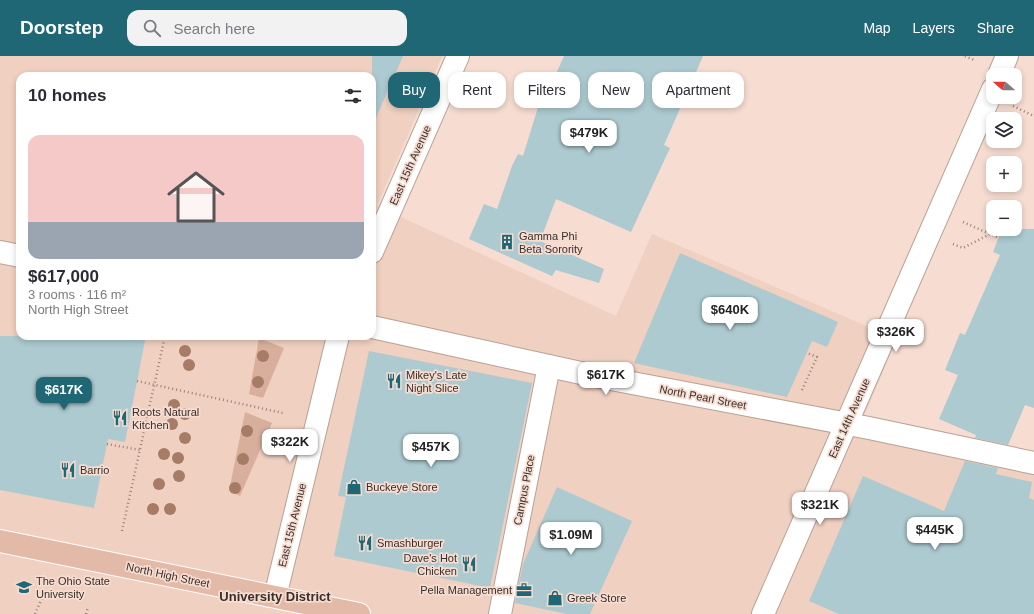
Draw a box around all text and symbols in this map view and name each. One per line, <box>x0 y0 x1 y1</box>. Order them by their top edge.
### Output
search box <box>127 10 407 46</box>
text: Doorstep <box>20 17 103 38</box>
icon: search <box>141 17 163 39</box>
text: Search here <box>173 20 255 37</box>
text: Map <box>863 20 891 36</box>
text: Layers <box>913 20 955 36</box>
text: Share <box>977 20 1014 36</box>
north arrow <box>986 68 1022 104</box>
map controls <box>986 68 1022 236</box>
chip: Buy <box>388 72 440 108</box>
chip: Rent <box>448 72 506 108</box>
chip: Filters <box>514 72 580 108</box>
chip: New <box>588 72 644 108</box>
chip: Apartment <box>652 72 744 108</box>
icon: filters <box>342 85 364 107</box>
text: 10 homes <box>28 86 106 105</box>
button: layers <box>986 112 1022 148</box>
pin: $479K <box>561 120 617 154</box>
street label: East 15th Avenue <box>387 123 433 207</box>
text: $479K <box>570 125 608 140</box>
button: + <box>986 156 1022 192</box>
icon: home <box>160 161 232 233</box>
button: − <box>986 200 1022 236</box>
place label: Gamma Phi Beta Sorority <box>519 230 583 255</box>
building icon: Gamma Phi Beta Sorority <box>498 233 516 251</box>
text: $617,000 <box>28 267 99 286</box>
text: 3 rooms · 116 m² <box>28 287 126 302</box>
pin: $640K <box>702 297 758 331</box>
text: North High Street <box>28 302 128 317</box>
text: $640K <box>711 302 749 317</box>
pin: $326K <box>868 319 924 353</box>
text: $326K <box>877 324 915 339</box>
pin: $617K <box>578 362 634 396</box>
text: $617K <box>587 367 625 382</box>
place label: Mikey's Late Night Slice <box>406 369 467 394</box>
restaurant icon: Mikey's Late Night Slice <box>385 372 403 390</box>
street label: East 14th Avenue <box>826 376 872 460</box>
pin: $617K <box>36 377 92 411</box>
text: $617K <box>45 382 83 397</box>
street label: North Pearl Street <box>659 383 747 411</box>
place label: Roots Natural Kitchen <box>132 406 199 431</box>
restaurant icon: Roots Natural Kitchen <box>111 409 129 427</box>
pin: $322K <box>262 429 318 463</box>
text: $322K <box>271 434 309 449</box>
pin: $457K <box>403 434 459 468</box>
text: $457K <box>412 439 450 454</box>
street label: Campus Place <box>511 454 537 526</box>
restaurant icon: Barrio <box>59 461 77 479</box>
place label: Barrio <box>80 464 109 476</box>
shop icon: Buckeye Store <box>345 478 363 496</box>
place label: Buckeye Store <box>366 481 438 493</box>
street label: East 15th Avenue <box>276 482 308 568</box>
pin: $321K <box>792 492 848 526</box>
text: $321K <box>801 497 839 512</box>
pin: $445K <box>907 517 963 551</box>
pin: $1.09M <box>538 522 604 556</box>
text: $445K <box>916 522 954 537</box>
text: $1.09M <box>549 527 593 542</box>
restaurant icon: Smashburger <box>356 534 374 552</box>
place label: Smashburger <box>377 537 443 549</box>
place label: Dave's Hot Chicken <box>404 552 457 577</box>
restaurant icon: Dave's Hot Chicken <box>460 555 478 573</box>
street label: North High Street <box>125 560 211 590</box>
place label: The Ohio State University <box>36 575 110 600</box>
school or university icon: The Ohio State University <box>15 578 33 596</box>
office icon: Pella Management <box>515 581 533 599</box>
place label: Pella Management <box>420 584 512 596</box>
district label: University District <box>219 589 331 604</box>
shop icon: Greek Store <box>546 589 564 607</box>
place label: Greek Store <box>567 592 626 604</box>

